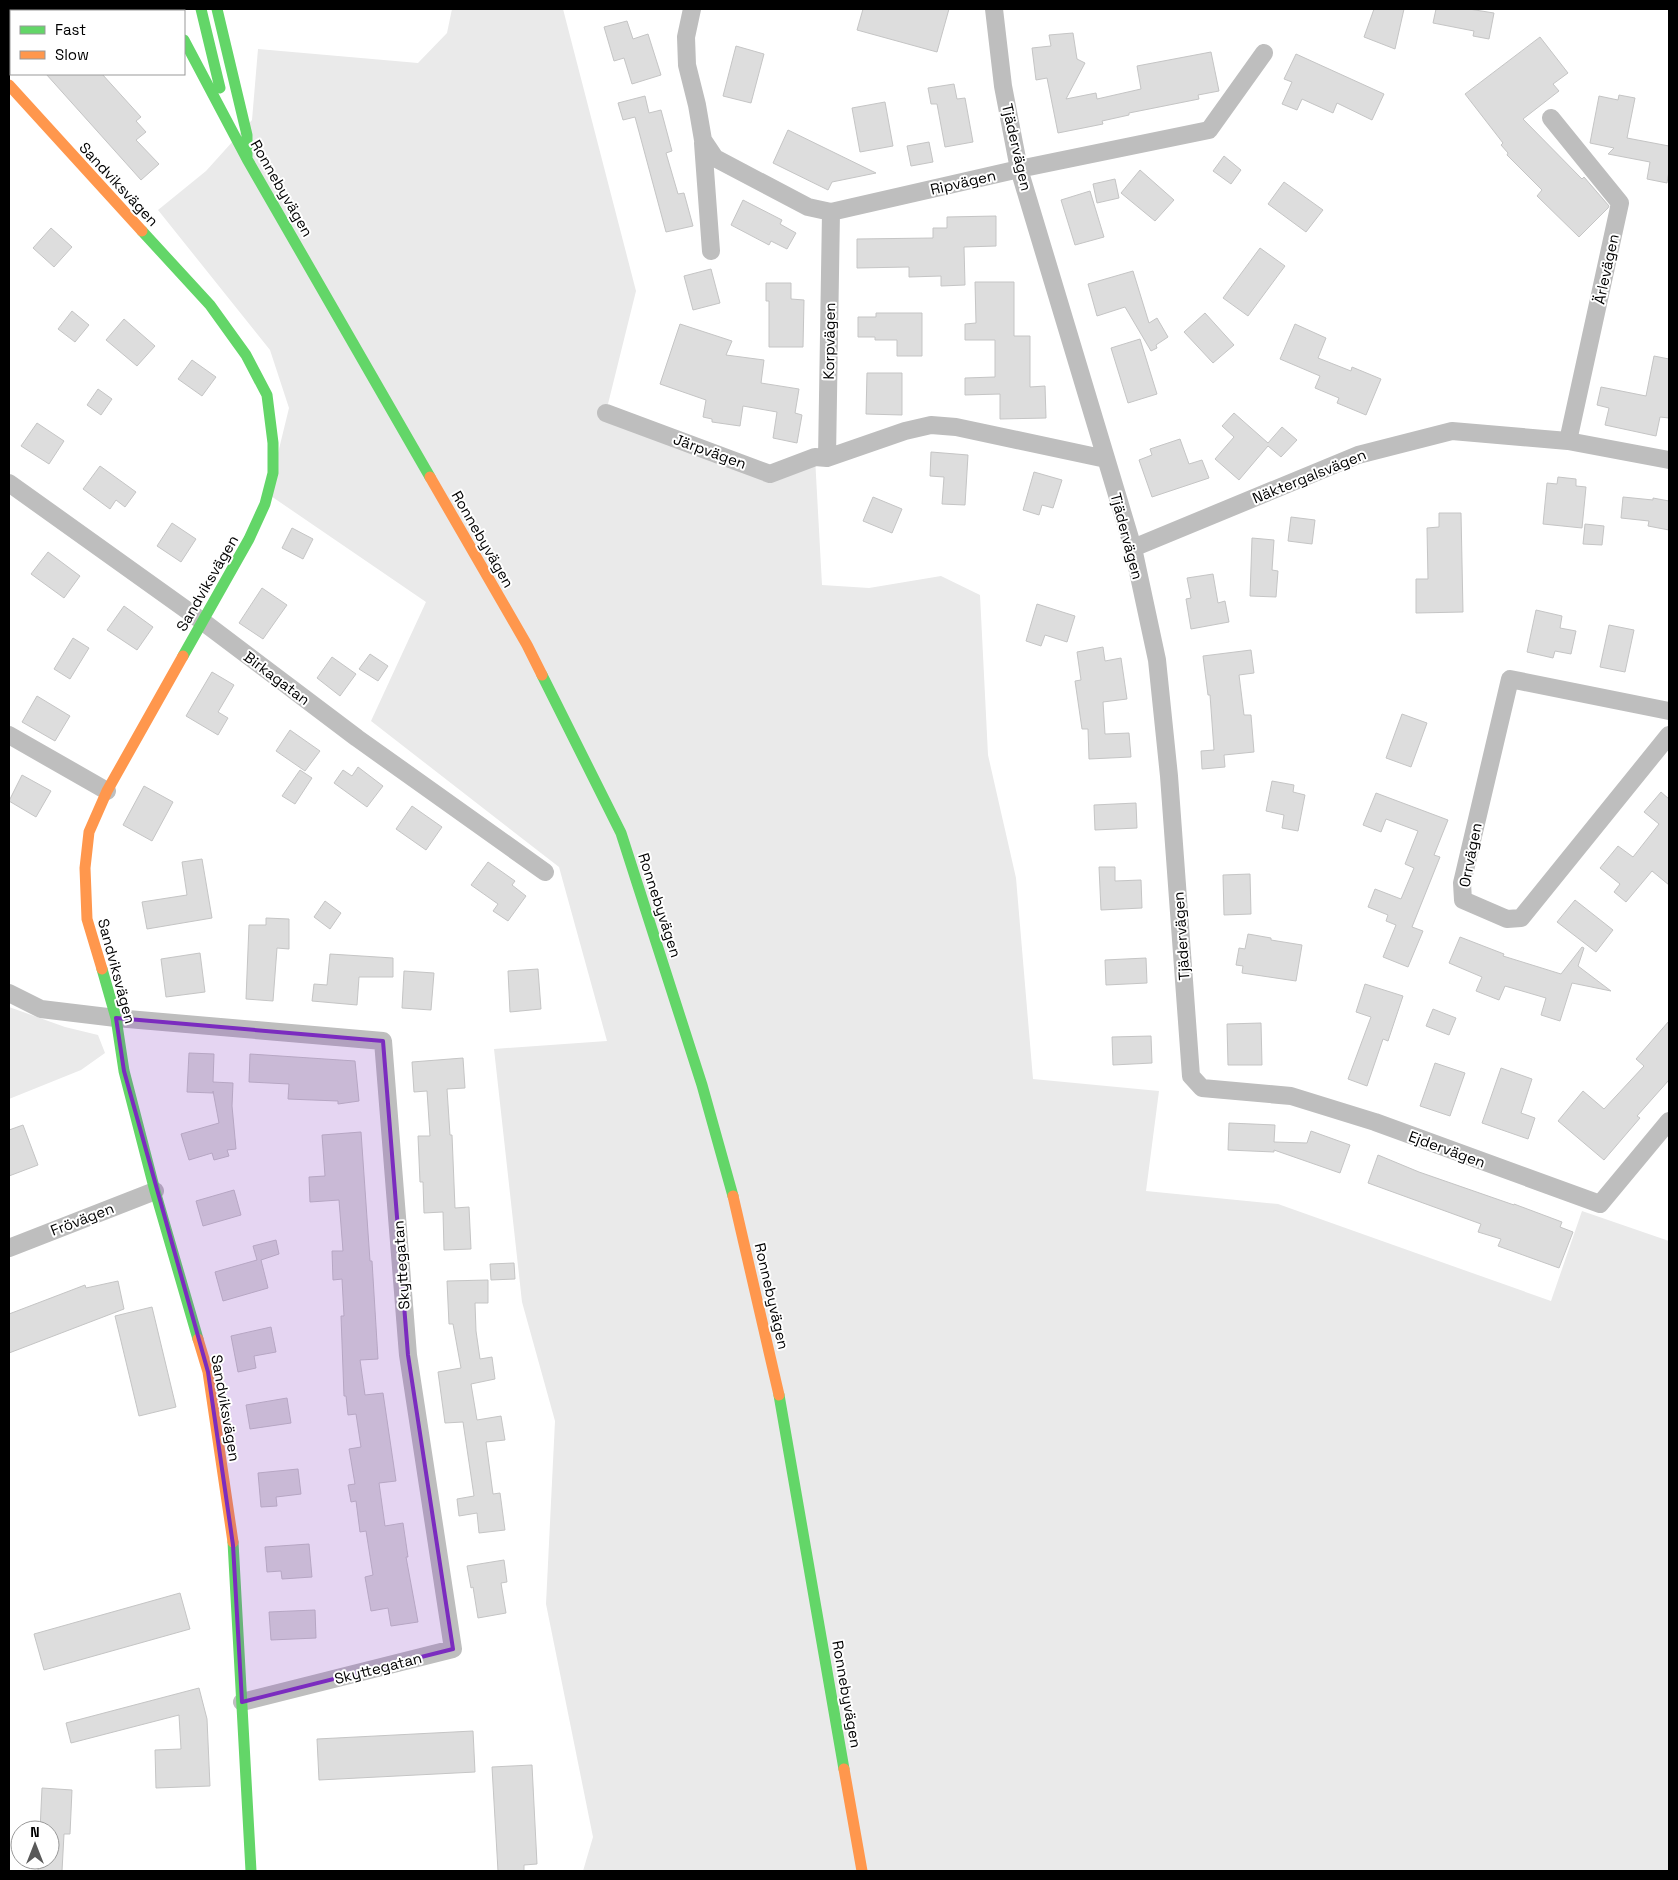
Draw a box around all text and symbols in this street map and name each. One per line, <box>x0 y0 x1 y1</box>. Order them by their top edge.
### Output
legend <box>10 10 185 75</box>
text: Fast <box>55 20 86 39</box>
text: Slow <box>55 45 89 64</box>
street label: Tjädervägen <box>998 102 1036 192</box>
street label: Ronnebyvägen <box>247 136 317 240</box>
street label: Sandviksvägen <box>75 138 163 230</box>
street label: Ripvägen <box>928 165 998 199</box>
street label: Ärlevägen <box>1589 232 1623 306</box>
street label: Korpvägen <box>819 302 839 380</box>
street label: Järpvägen <box>671 429 749 473</box>
street label: Näktergalsvägen <box>1249 445 1369 507</box>
street label: Ronnebyvägen <box>448 487 518 591</box>
street label: Tjädervägen <box>1106 491 1148 581</box>
street label: Sandviksvägen <box>172 532 242 634</box>
street label: Birkagatan <box>240 647 314 709</box>
street label: Orrvägen <box>1454 821 1486 889</box>
street label: Ronnebyvägen <box>634 850 686 960</box>
street label: Tjädervägen <box>1168 891 1194 981</box>
street label: Sandviksvägen <box>94 916 140 1026</box>
street label: Ejdervägen <box>1406 1126 1488 1172</box>
street label: Frövägen <box>48 1198 116 1240</box>
street label: Skyttegatan <box>388 1220 414 1310</box>
street label: Ronnebyvägen <box>751 1241 793 1351</box>
street label: Sandviksvägen <box>207 1353 245 1463</box>
street label: Ronnebyvägen <box>828 1639 866 1749</box>
street label: Skyttegatan <box>332 1648 424 1688</box>
north arrow <box>10 1820 60 1870</box>
text: N <box>30 1823 40 1841</box>

